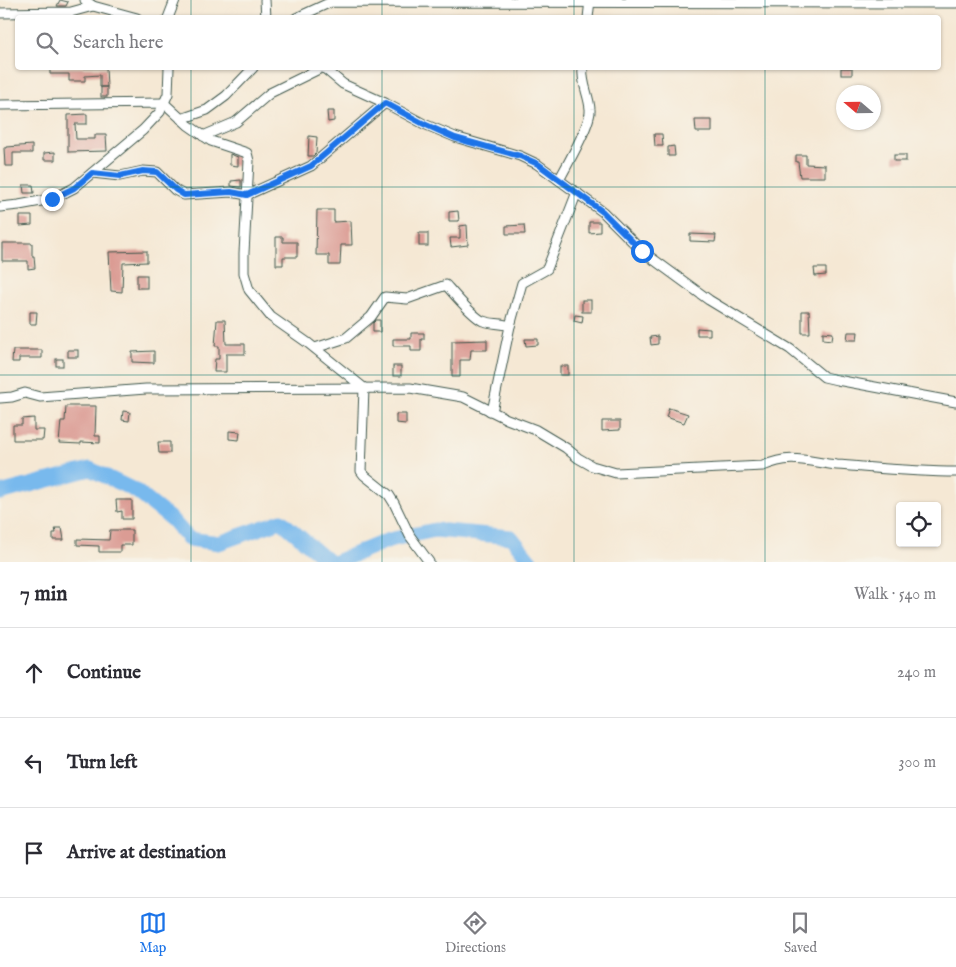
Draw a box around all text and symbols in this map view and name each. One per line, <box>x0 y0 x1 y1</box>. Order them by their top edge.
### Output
search box <box>15 15 941 70</box>
icon: search <box>33 29 61 57</box>
text: Search here <box>73 31 164 55</box>
north arrow <box>836 85 881 130</box>
route end <box>41 188 64 211</box>
route start <box>631 240 654 263</box>
map controls <box>896 502 941 547</box>
button: locate <box>896 502 941 547</box>
text: 7 min <box>20 581 67 608</box>
text: Walk · 540 m <box>854 585 936 605</box>
icon: ahead <box>20 659 48 687</box>
text: Continue <box>67 661 141 685</box>
text: 240 m <box>897 663 936 683</box>
icon: left <box>20 749 48 777</box>
text: Turn left <box>67 751 138 775</box>
text: 300 m <box>898 753 936 773</box>
icon: arrive <box>20 839 48 867</box>
text: Arrive at destination <box>67 841 226 865</box>
tab: Map <box>139 909 167 957</box>
tab: Directions <box>445 909 506 957</box>
tab: Saved <box>784 909 817 957</box>

